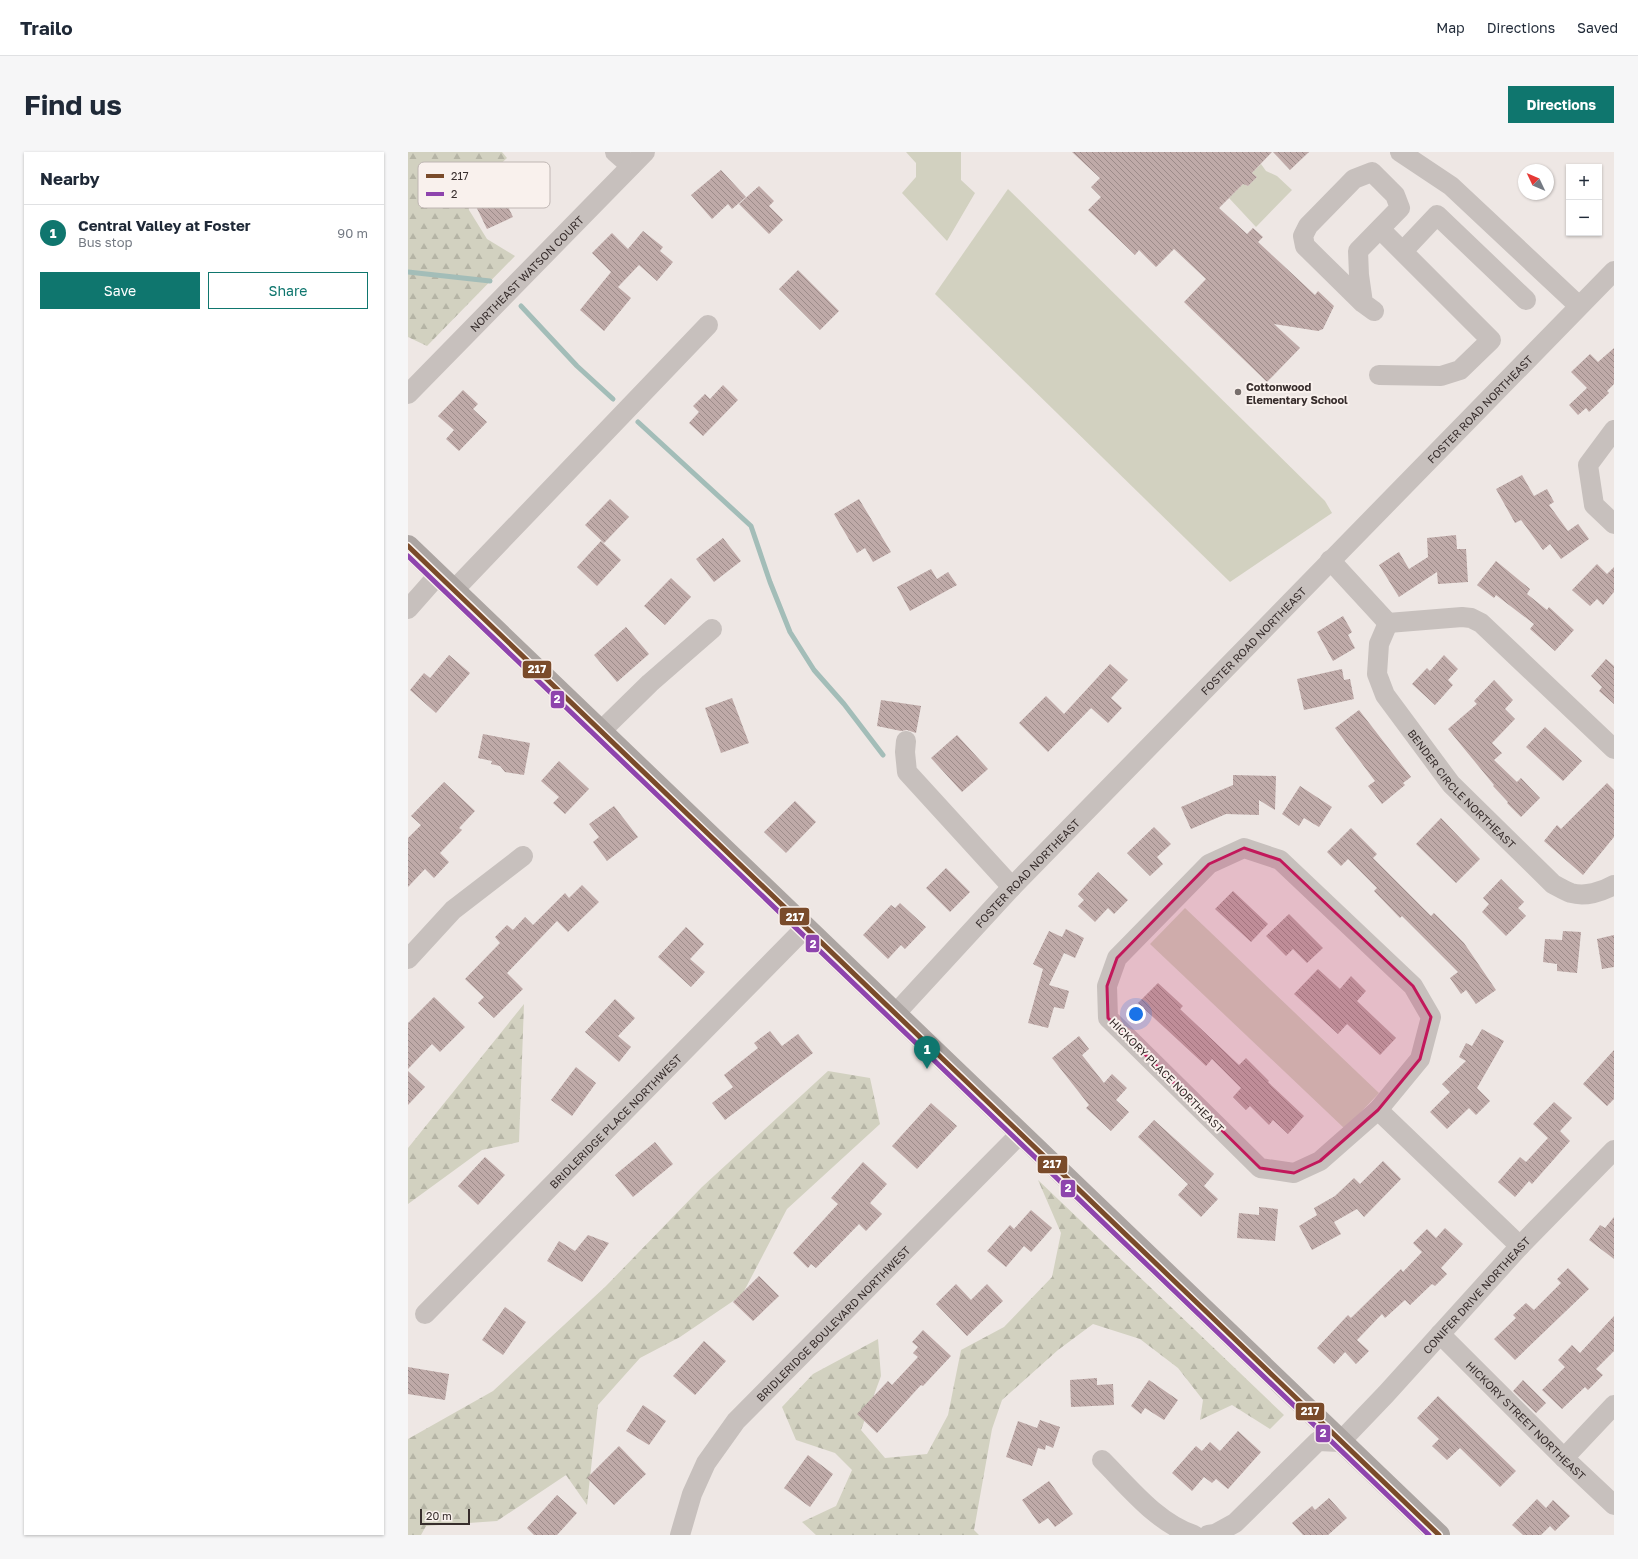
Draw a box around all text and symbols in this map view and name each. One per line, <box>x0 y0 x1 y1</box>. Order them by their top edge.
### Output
text: Trailo <box>20 16 73 39</box>
text: Map <box>1436 19 1465 36</box>
text: Directions <box>1487 19 1555 36</box>
text: Saved <box>1577 19 1618 36</box>
button: Directions <box>1508 86 1614 123</box>
text: Find us <box>24 88 122 121</box>
legend <box>418 162 550 208</box>
north arrow <box>1518 164 1554 200</box>
map controls <box>1566 164 1602 236</box>
button: + <box>1566 164 1602 200</box>
text: Nearby <box>40 168 100 189</box>
text: 217 <box>451 169 469 182</box>
text: 2 <box>451 187 457 200</box>
button: − <box>1566 200 1602 236</box>
street label: NORTHEAST WATSON COURT <box>467 213 586 334</box>
text: Central Valley at Foster <box>78 216 251 234</box>
text: 1 <box>50 225 56 241</box>
text: 90 m <box>337 225 368 241</box>
text: Bus stop <box>78 234 133 250</box>
button: Save <box>40 272 200 309</box>
button: Share <box>208 272 368 309</box>
street label: FOSTER ROAD NORTHEAST <box>1424 352 1535 465</box>
place label: Cottonwood Elementary School <box>1246 380 1348 406</box>
marker: Cottonwood Elementary School <box>1233 387 1243 397</box>
street label: FOSTER ROAD NORTHEAST <box>1197 584 1309 697</box>
line badge: 217 <box>522 660 552 679</box>
text: 217 <box>528 662 546 675</box>
line badge: 2 <box>550 690 565 709</box>
text: 2 <box>554 692 561 705</box>
street label: BENDER CIRCLE NORTHEAST <box>1406 726 1519 851</box>
street label: FOSTER ROAD NORTHEAST <box>972 815 1082 930</box>
line badge: 217 <box>779 907 810 926</box>
text: 217 <box>786 910 804 923</box>
line badge: 2 <box>805 934 820 953</box>
text: 2 <box>810 937 817 950</box>
your location <box>1126 1004 1146 1024</box>
street label: HICKORY PLACE NORTHEAST <box>1107 1015 1227 1135</box>
pin: 1 <box>914 1036 940 1069</box>
street label: BRIDLERIDGE PLACE NORTHWEST <box>546 1051 684 1191</box>
line badge: 217 <box>1037 1155 1068 1174</box>
text: 217 <box>1043 1157 1061 1170</box>
line badge: 2 <box>1060 1179 1076 1198</box>
text: 2 <box>1065 1181 1072 1194</box>
street label: CONIFER DRIVE NORTHEAST <box>1420 1234 1532 1356</box>
street label: BRIDLERIDGE BOULEVARD NORTHWEST <box>753 1243 913 1404</box>
street label: HICKORY STREET NORTHEAST <box>1464 1358 1589 1482</box>
line badge: 217 <box>1295 1402 1325 1421</box>
text: 217 <box>1301 1404 1319 1417</box>
line badge: 2 <box>1315 1424 1331 1443</box>
text: 2 <box>1320 1426 1327 1439</box>
scale bar <box>420 1507 470 1526</box>
text: 20 m <box>426 1509 452 1522</box>

